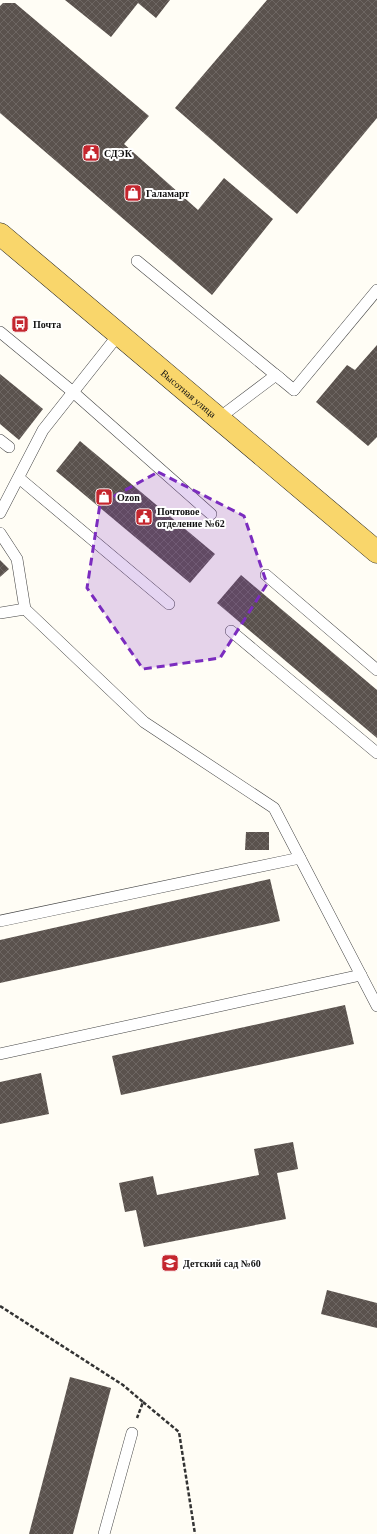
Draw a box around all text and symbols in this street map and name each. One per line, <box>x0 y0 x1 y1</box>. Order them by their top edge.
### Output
public building icon: СДЭК <box>81 143 101 163</box>
place label: СДЭК <box>104 148 133 159</box>
shop icon: Галамарт <box>123 183 143 203</box>
place label: Галамарт <box>146 188 189 199</box>
bus stop icon: Почта <box>10 314 30 334</box>
place label: Почта <box>33 319 61 330</box>
street label: Высотная улица <box>159 367 219 420</box>
shop icon: Ozon <box>94 487 114 507</box>
place label: Ozon <box>117 492 140 503</box>
place label: Почтовое отделение №62 <box>157 506 225 529</box>
public building icon: Почтовое отделение №62 <box>134 507 154 527</box>
school or university icon: Детский сад №60 <box>160 1253 180 1273</box>
place label: Детский сад №60 <box>183 1258 261 1269</box>

